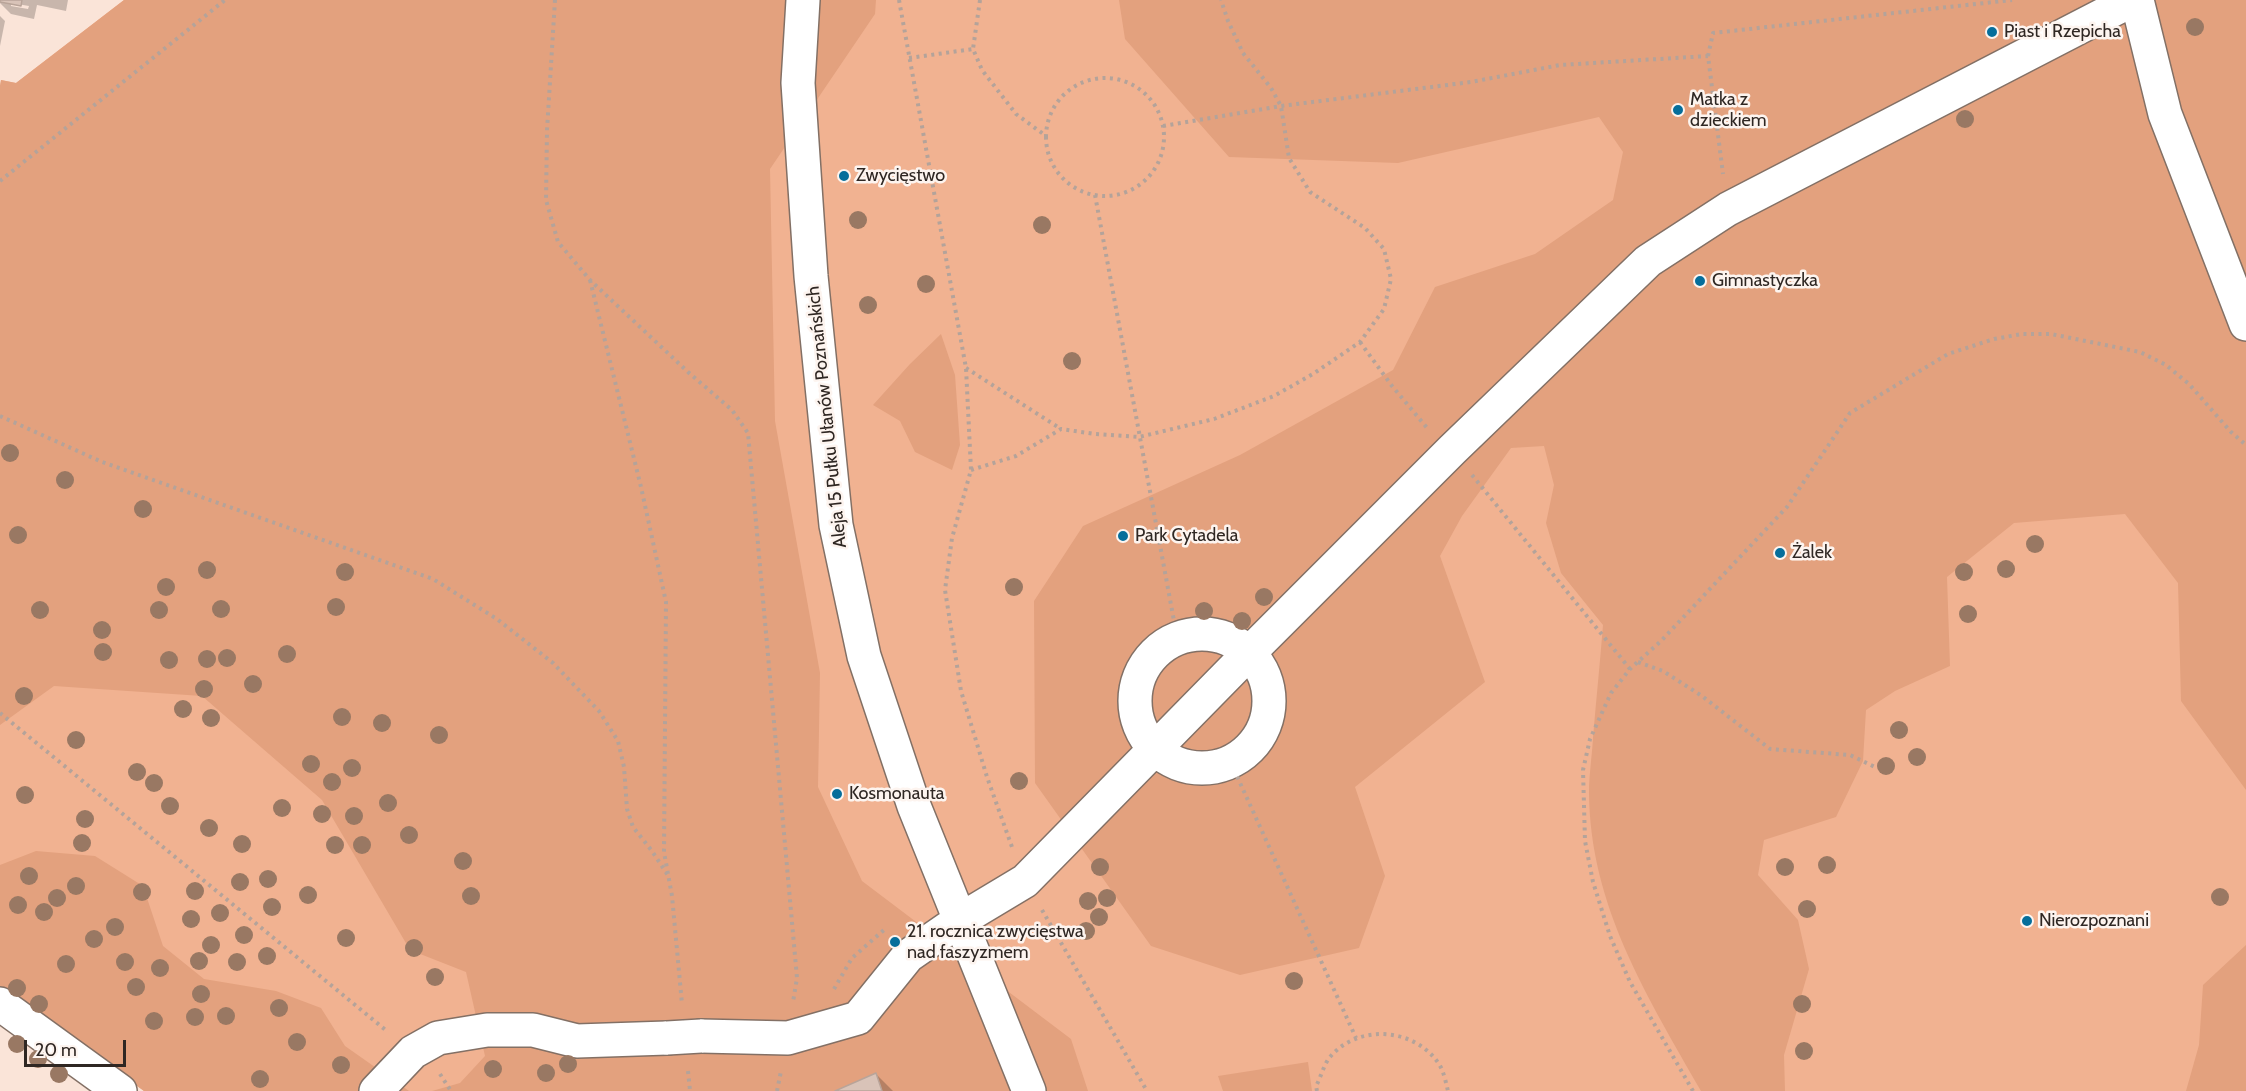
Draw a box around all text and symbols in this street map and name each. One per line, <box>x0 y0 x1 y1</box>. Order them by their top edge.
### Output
place label: Piast i Rzepicha <box>2004 21 2121 43</box>
marker: Piast i Rzepicha <box>1985 25 1999 39</box>
place label: Matka z dzieckiem <box>1690 89 1767 132</box>
marker: Matka z dzieckiem <box>1671 103 1685 117</box>
place label: Zwycięstwo <box>856 165 945 187</box>
marker: Zwycięstwo <box>837 169 851 183</box>
place label: Gimnastyczka <box>1712 270 1818 292</box>
marker: Gimnastyczka <box>1693 274 1707 288</box>
street label: Aleja 15 Pułku Ułanów Poznańskich <box>803 285 851 549</box>
place label: Park Cytadela <box>1135 525 1238 547</box>
marker: Park Cytadela <box>1116 529 1130 543</box>
place label: Żalek <box>1792 542 1832 564</box>
marker: Żalek <box>1773 546 1787 560</box>
place label: Kosmonauta <box>849 783 944 805</box>
marker: Kosmonauta <box>830 787 844 801</box>
place label: Nierozpoznani <box>2039 910 2149 932</box>
marker: Nierozpoznani <box>2020 914 2034 928</box>
place label: 21. rocznica zwycięstwa nad faszyzmem <box>907 921 1084 964</box>
marker: 21. rocznica zwycięstwa nad faszyzmem <box>888 935 902 949</box>
scale bar <box>27 1028 129 1066</box>
text: 20 m <box>35 1039 77 1061</box>

